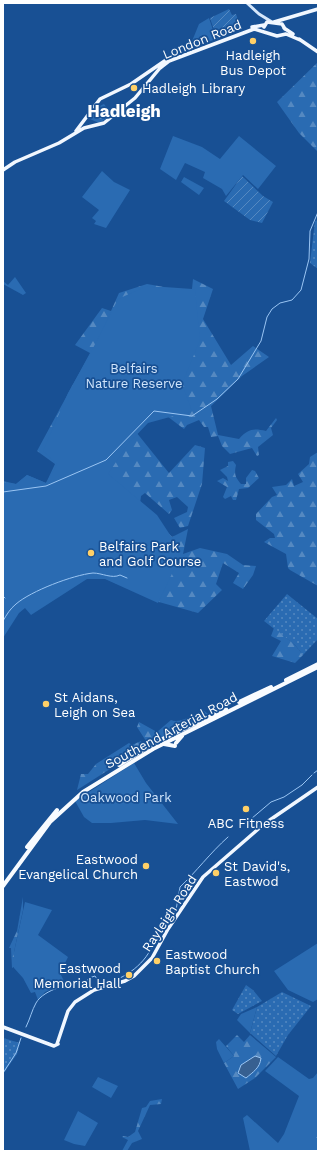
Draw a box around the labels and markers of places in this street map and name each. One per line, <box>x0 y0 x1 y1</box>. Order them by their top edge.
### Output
marker: Hadleigh Bus Depot <box>248 36 258 46</box>
place label: Hadleigh Bus Depot <box>220 48 287 78</box>
place label: Hadleigh Library <box>142 81 245 96</box>
marker: Hadleigh Library <box>129 83 139 93</box>
place label: Belfairs Park and Golf Course <box>99 539 201 569</box>
marker: Belfairs Park and Golf Course <box>86 548 96 558</box>
place label: St Aidans, Leigh on Sea <box>54 690 136 720</box>
marker: St Aidans, Leigh on Sea <box>41 699 51 709</box>
marker: ABC Fitness <box>241 804 251 814</box>
place label: ABC Fitness <box>208 816 284 831</box>
place label: Eastwood Evangelical Church <box>18 852 138 882</box>
place label: St David's, Eastwod <box>224 859 290 889</box>
marker: Eastwood Evangelical Church <box>141 861 151 871</box>
marker: St David's, Eastwod <box>211 868 221 878</box>
place label: Eastwood Baptist Church <box>165 947 260 977</box>
marker: Eastwood Baptist Church <box>152 956 162 966</box>
place label: Eastwood Memorial Hall <box>33 961 121 991</box>
marker: Eastwood Memorial Hall <box>124 970 134 980</box>

